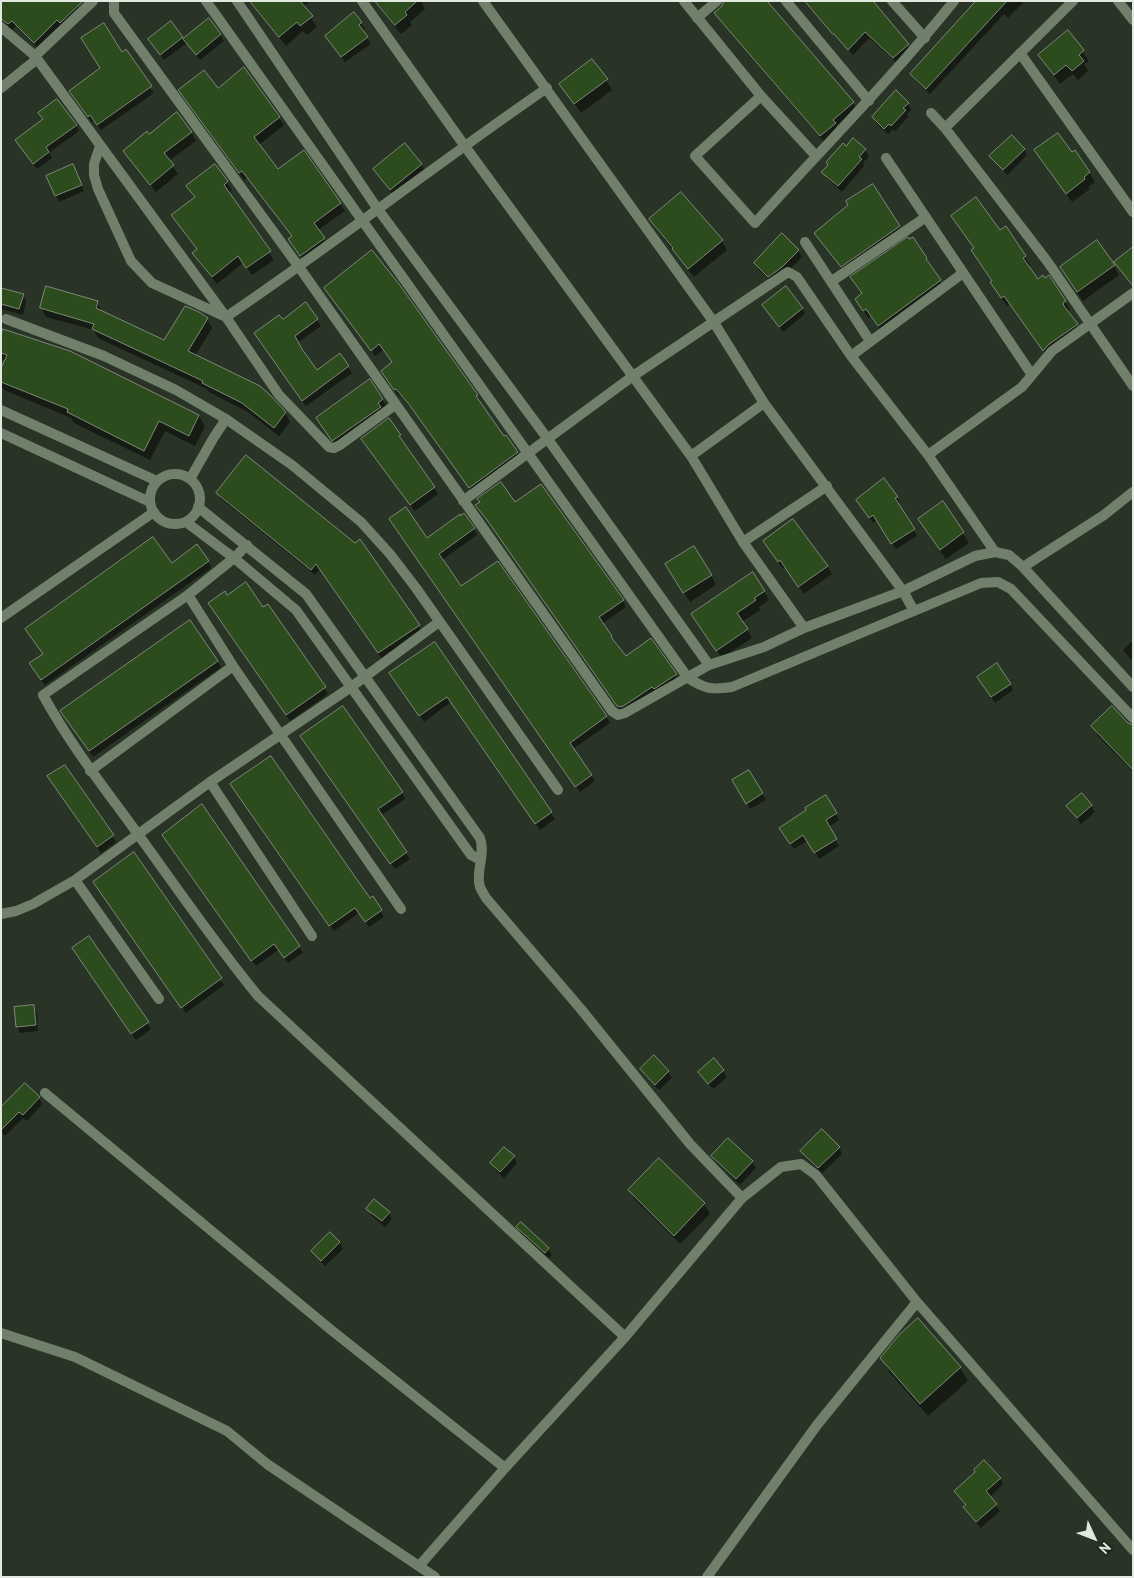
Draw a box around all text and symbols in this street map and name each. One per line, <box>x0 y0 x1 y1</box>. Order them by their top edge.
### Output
north arrow <box>1069 1513 1119 1563</box>
text: N <box>1095 1539 1115 1558</box>

